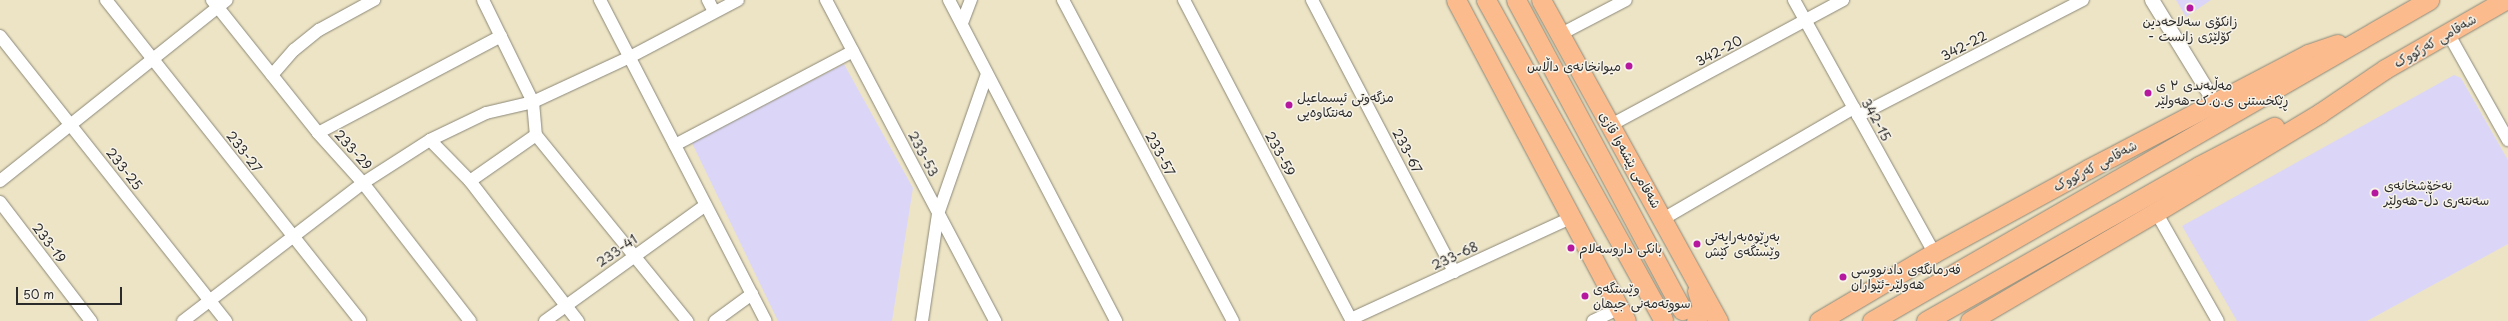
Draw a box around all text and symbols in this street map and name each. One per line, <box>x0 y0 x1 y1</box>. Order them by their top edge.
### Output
marker: زانکۆی سەلاحەدین - کۆلێژی زانست <box>2185 3 2195 13</box>
street label: شەقامی کەرکووک <box>2391 11 2479 71</box>
place label: زانکۆی سەلاحەدین - کۆلێژی زانست <box>2143 14 2237 45</box>
street label: 342-22 <box>1939 28 1989 64</box>
street label: 342-20 <box>1693 32 1745 70</box>
place label: میوانخانەی داڵاس <box>1527 58 1621 74</box>
marker: میوانخانەی داڵاس <box>1624 61 1634 71</box>
place label: مەڵبەندی ٣ ی ڕێکخستنی ی.ن.ک-هەولێر <box>2156 78 2288 109</box>
marker: مەڵبەندی ٣ ی ڕێکخستنی ی.ن.ک-هەولێر <box>2143 88 2153 98</box>
place label: مزگەوتی ئیسماعیل مەنتکاوەیی <box>1297 90 1394 121</box>
street label: 342-15 <box>1858 96 1894 144</box>
marker: مزگەوتی ئیسماعیل مەنتکاوەیی <box>1284 100 1294 110</box>
street label: شەقامی پێشەوا قازی <box>1596 109 1664 211</box>
street label: 233-67 <box>1389 126 1425 176</box>
street label: 233-29 <box>331 127 375 173</box>
street label: 233-27 <box>223 128 265 176</box>
street label: 233-53 <box>905 129 941 179</box>
street label: 233-57 <box>1142 129 1178 179</box>
street label: 233-59 <box>1262 129 1298 179</box>
street label: شەقامی کەرکووک <box>2050 137 2140 195</box>
street label: 233-25 <box>103 145 145 193</box>
place label: نەخۆشخانەی سەنتەری دڵ-هەولێر <box>2384 178 2489 209</box>
marker: نەخۆشخانەی سەنتەری دڵ-هەولێر <box>2369 187 2381 199</box>
street label: 233-19 <box>29 220 69 266</box>
place label: بەڕێوەبەرایەتی وێستگەی کێش <box>1705 229 1780 260</box>
street label: 233-41 <box>594 231 640 271</box>
street label: 233-68 <box>1429 238 1481 274</box>
marker: بەڕێوەبەرایەتی وێستگەی کێش <box>1692 239 1702 249</box>
place label: بانکی داروسەلام <box>1579 240 1662 256</box>
marker: بانکی داروسەلام <box>1566 243 1576 253</box>
place label: فه‌رمانگه‌ی دادنووسی هه‌ولێر-ئێواران <box>1851 262 1961 293</box>
marker: فه‌رمانگه‌ی دادنووسی هه‌ولێر-ئێواران <box>1838 272 1848 282</box>
scale bar <box>18 279 124 305</box>
place label: وێستگەی سووتەمەنی جیھان <box>1593 281 1691 312</box>
text: 50 m <box>23 285 54 303</box>
marker: وێستگەی سووتەمەنی جیھان <box>1580 291 1590 301</box>

